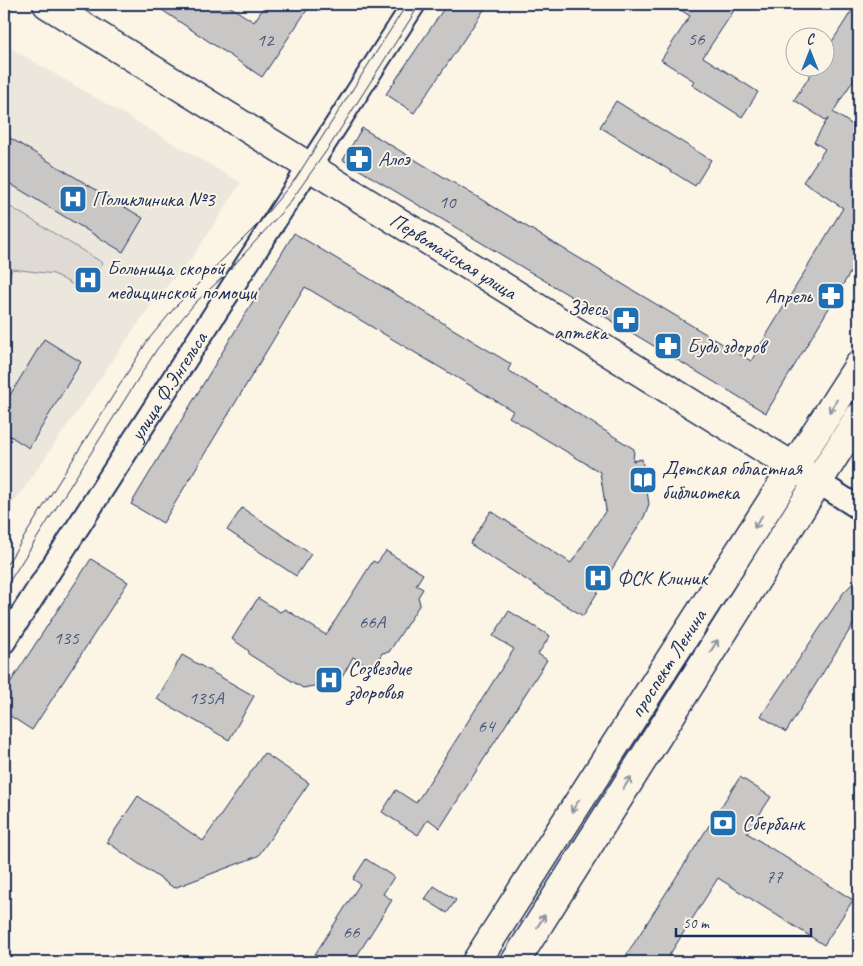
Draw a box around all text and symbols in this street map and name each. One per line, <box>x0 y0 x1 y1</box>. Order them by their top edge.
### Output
house number: 56 <box>687 27 706 51</box>
house number: 12 <box>256 28 275 52</box>
north arrow <box>786 28 836 78</box>
text: С <box>807 31 816 48</box>
pharmacy icon: Алоэ <box>344 144 374 174</box>
place label: Алоэ <box>378 146 411 172</box>
hospital icon: Поликлиника №3 <box>58 184 88 214</box>
place label: Поликлиника №3 <box>92 186 216 212</box>
house number: 10 <box>438 190 457 214</box>
street label: Первомайская улица <box>385 207 523 306</box>
place label: Больница скорой медицинской помощи <box>107 255 258 305</box>
hospital icon: Больница скорой медицинской помощи <box>73 265 103 295</box>
pharmacy icon: Апрель <box>816 281 846 311</box>
place label: Апрель <box>765 283 813 309</box>
place label: Здесь аптека <box>554 295 609 345</box>
pharmacy icon: Здесь аптека <box>611 305 641 335</box>
street label: улица Ф.Энгельса <box>123 326 214 447</box>
pharmacy icon: Будь здоров <box>653 331 683 361</box>
place label: Будь здоров <box>687 333 769 359</box>
one-way arrow <box>828 399 838 413</box>
place label: Детская областная библиотека <box>662 455 804 505</box>
library icon: Детская областная библиотека <box>628 465 658 495</box>
one-way arrow <box>753 515 763 529</box>
hospital icon: ФСК Клиник <box>583 563 613 593</box>
place label: ФСК Клиник <box>617 565 709 591</box>
street label: проспект Ленина <box>623 603 713 722</box>
house number: 66А <box>359 610 387 634</box>
house number: 135 <box>53 626 80 650</box>
one-way arrow <box>709 639 719 653</box>
place label: Созвездие здоровья <box>345 655 413 706</box>
hospital icon: Созвездие здоровья <box>314 665 344 695</box>
house number: 135А <box>188 686 225 710</box>
house number: 64 <box>477 714 497 738</box>
one-way arrow <box>622 777 632 791</box>
one-way arrow <box>570 799 580 813</box>
bank icon: Сбербанк <box>708 808 738 838</box>
place label: Сбербанк <box>742 810 807 836</box>
house number: 77 <box>765 865 784 889</box>
scale bar <box>676 906 810 938</box>
one-way arrow <box>535 914 546 928</box>
text: 50 m <box>683 914 710 933</box>
house number: 66 <box>342 920 361 944</box>

